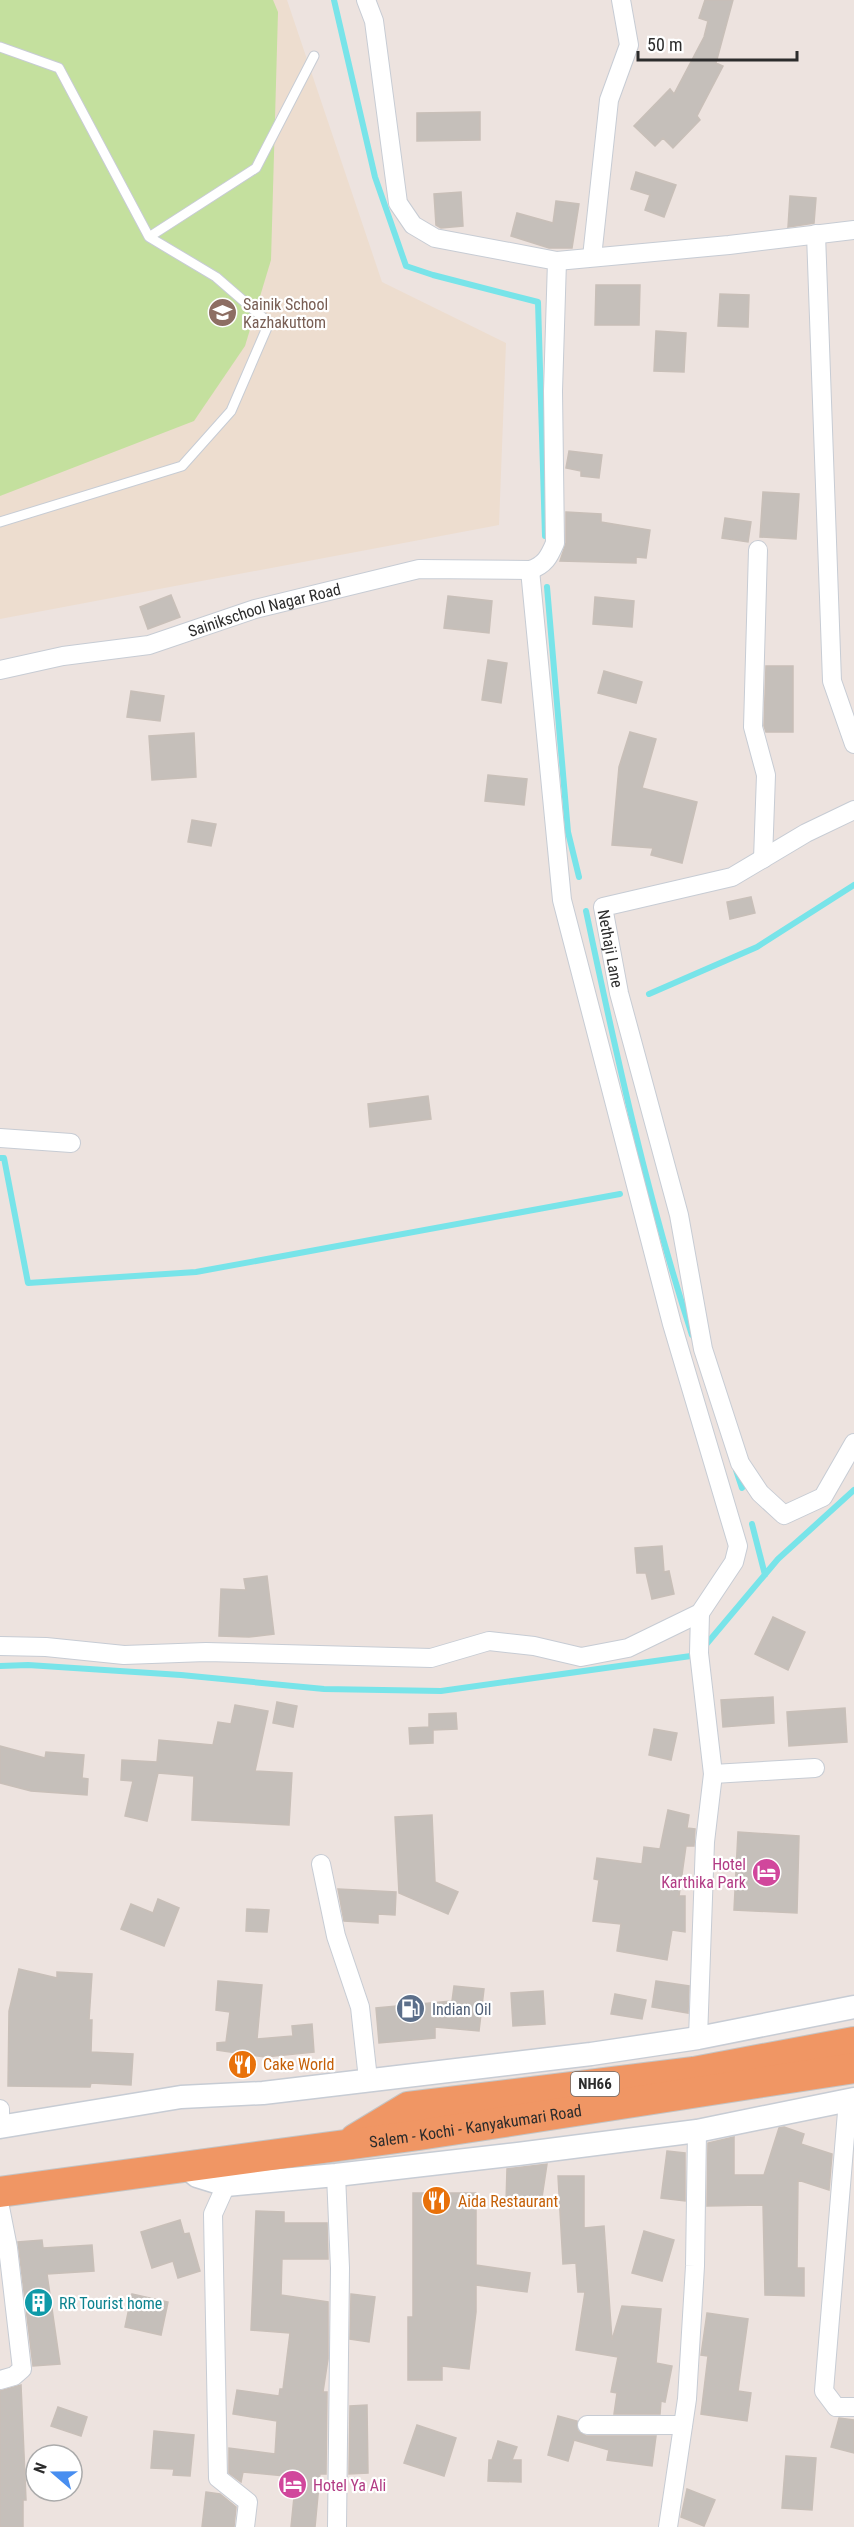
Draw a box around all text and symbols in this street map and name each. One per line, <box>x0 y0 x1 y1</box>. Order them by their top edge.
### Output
scale bar <box>638 24 797 62</box>
text: 50 m <box>647 34 682 55</box>
place label: Sainik School Kazhakuttom <box>243 295 328 332</box>
school or university icon: Sainik School Kazhakuttom <box>206 297 238 329</box>
street label: Sainikschool Nagar Road <box>186 579 343 641</box>
street label: Nethaji Lane <box>594 908 627 989</box>
place label: Hotel Karthika Park <box>661 1855 747 1892</box>
hotel icon: Hotel Karthika Park <box>751 1857 783 1889</box>
fuel station icon: Indian Oil <box>395 1993 427 2025</box>
place label: Indian Oil <box>432 2000 491 2019</box>
restaurant icon: Cake World <box>226 2048 258 2080</box>
place label: Cake World <box>263 2055 334 2074</box>
road number: NH66 <box>571 2072 619 2096</box>
street label: Salem - Kochi - Kanyakumari Road <box>368 2101 583 2151</box>
restaurant icon: Aida Restaurant <box>421 2185 453 2217</box>
place label: Aida Restaurant <box>458 2192 559 2211</box>
building icon: RR Tourist home <box>22 2287 54 2319</box>
place label: RR Tourist home <box>59 2294 162 2313</box>
north arrow <box>24 2443 84 2503</box>
text: N <box>30 2460 51 2476</box>
hotel icon: Hotel Ya Ali <box>276 2469 308 2501</box>
place label: Hotel Ya Ali <box>313 2476 386 2495</box>

